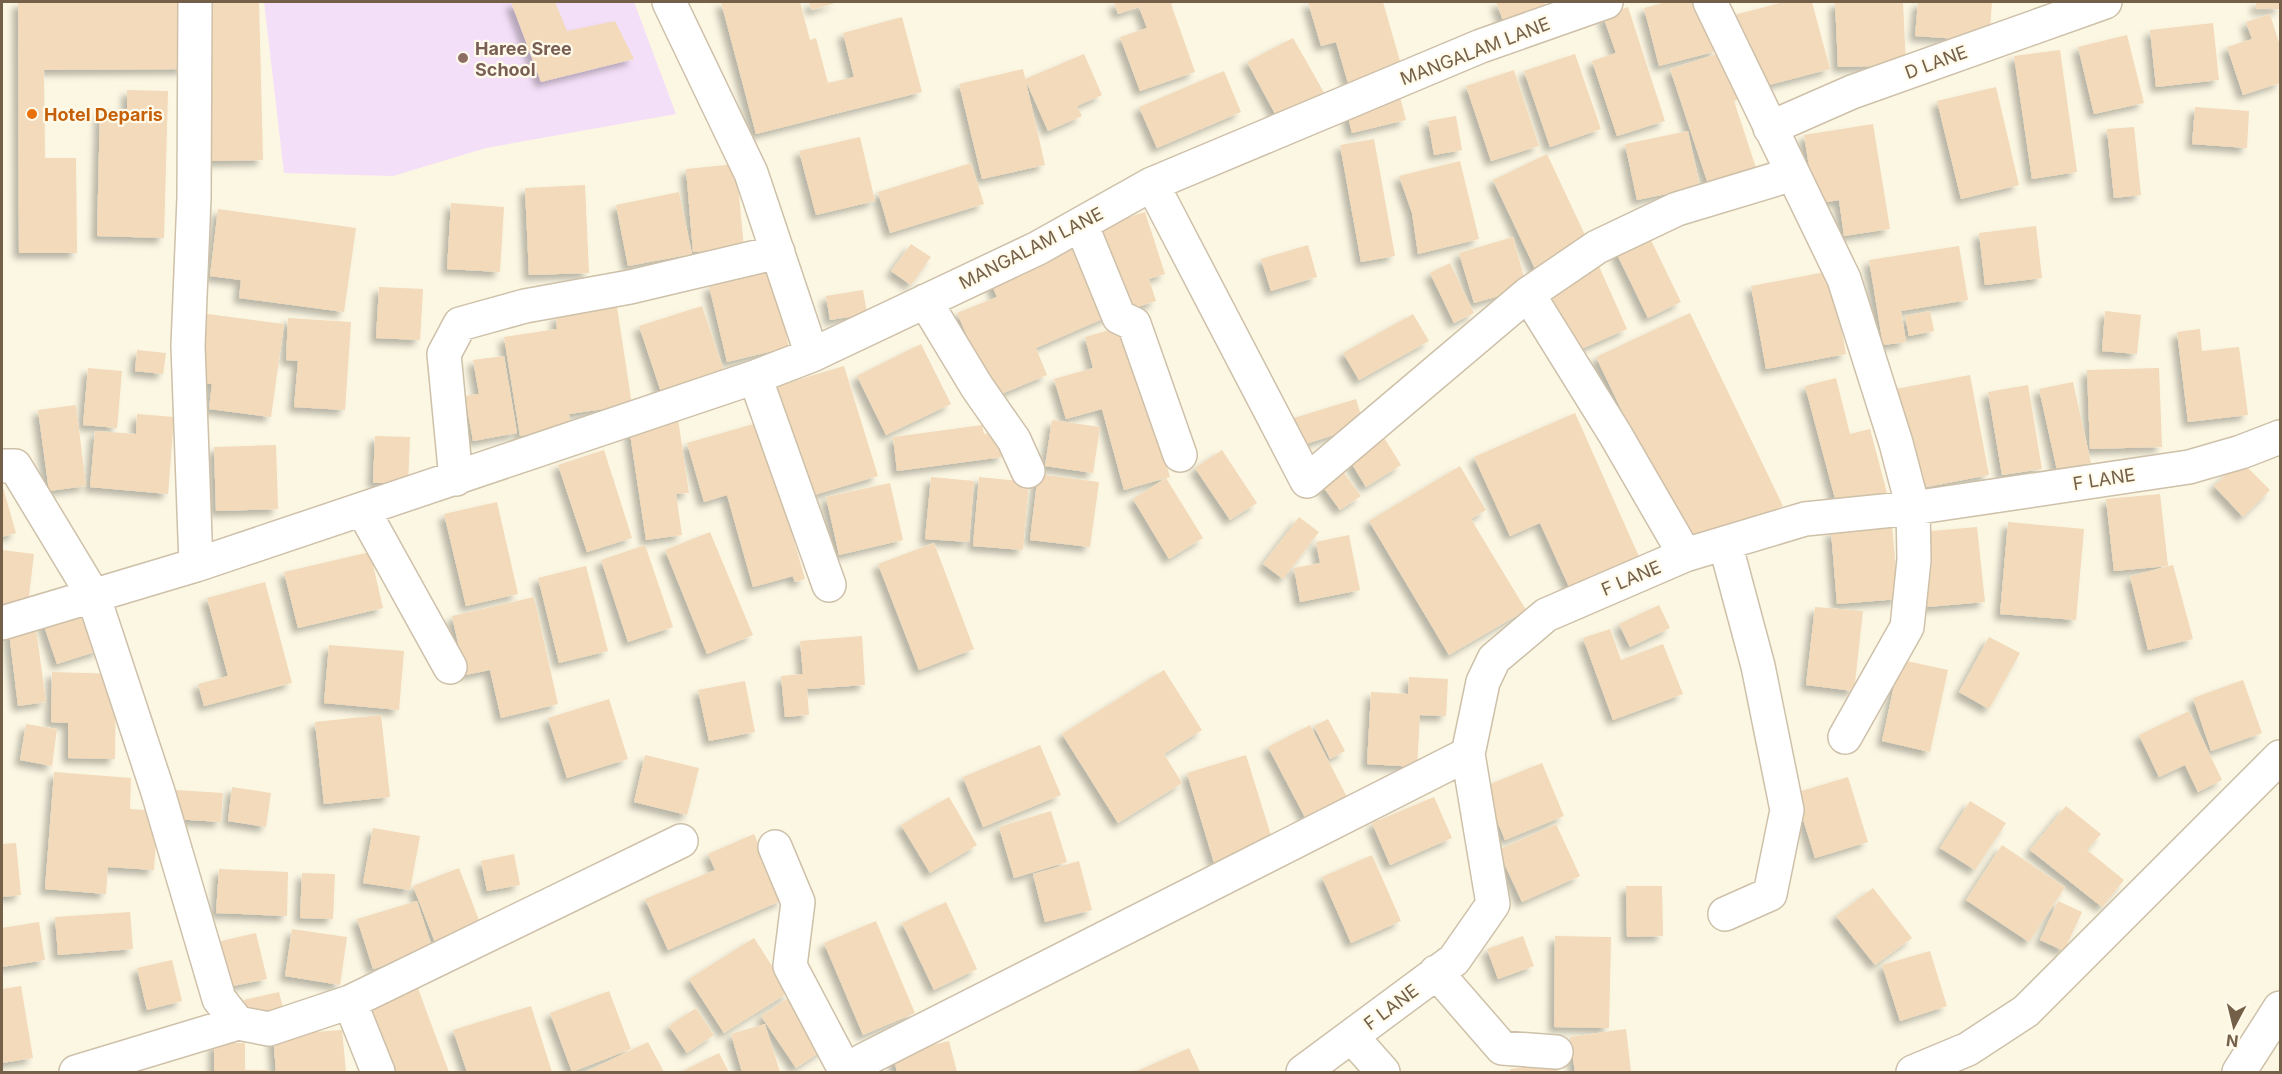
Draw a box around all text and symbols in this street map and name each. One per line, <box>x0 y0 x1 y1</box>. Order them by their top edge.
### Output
street label: MANGALAM LANE <box>1397 13 1553 89</box>
place label: Haree Sree School <box>475 38 572 80</box>
street label: D LANE <box>1902 41 1970 83</box>
marker: Haree Sree School <box>456 51 470 65</box>
place label: Hotel Deparis <box>44 104 163 125</box>
marker: Hotel Deparis <box>25 107 39 121</box>
street label: MANGALAM LANE <box>956 203 1106 293</box>
street label: F LANE <box>2071 464 2137 494</box>
street label: F LANE <box>1598 556 1664 600</box>
street label: F LANE <box>1360 980 1422 1034</box>
north arrow <box>2204 996 2264 1056</box>
text: N <box>2225 1030 2239 1052</box>

